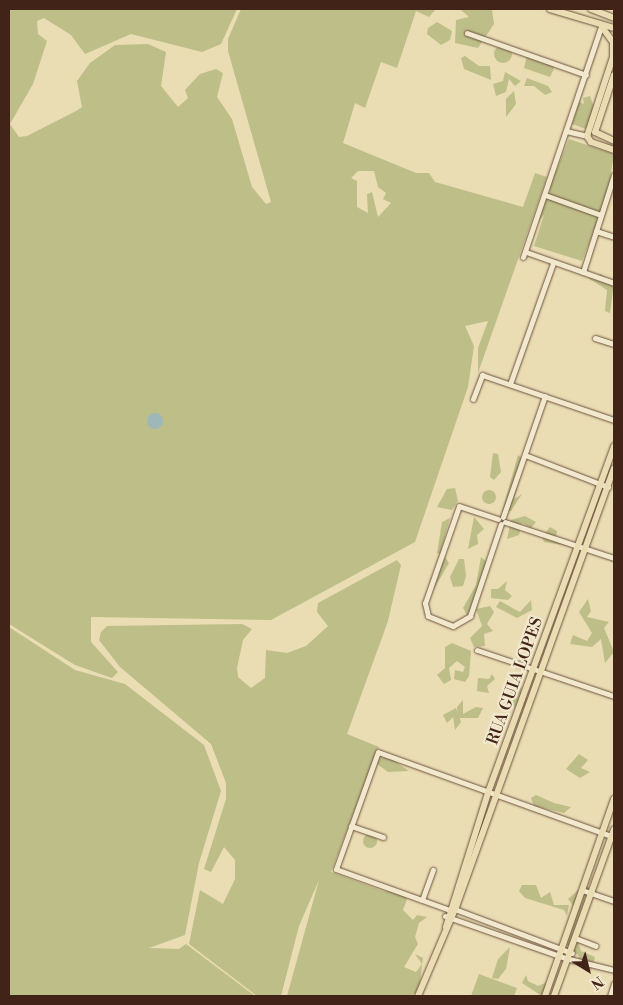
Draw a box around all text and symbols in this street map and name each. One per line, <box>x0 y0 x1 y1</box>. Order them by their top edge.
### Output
street label: RUA GUIA LOPES <box>483 615 547 747</box>
north arrow <box>563 945 613 995</box>
text: N <box>587 972 607 993</box>

